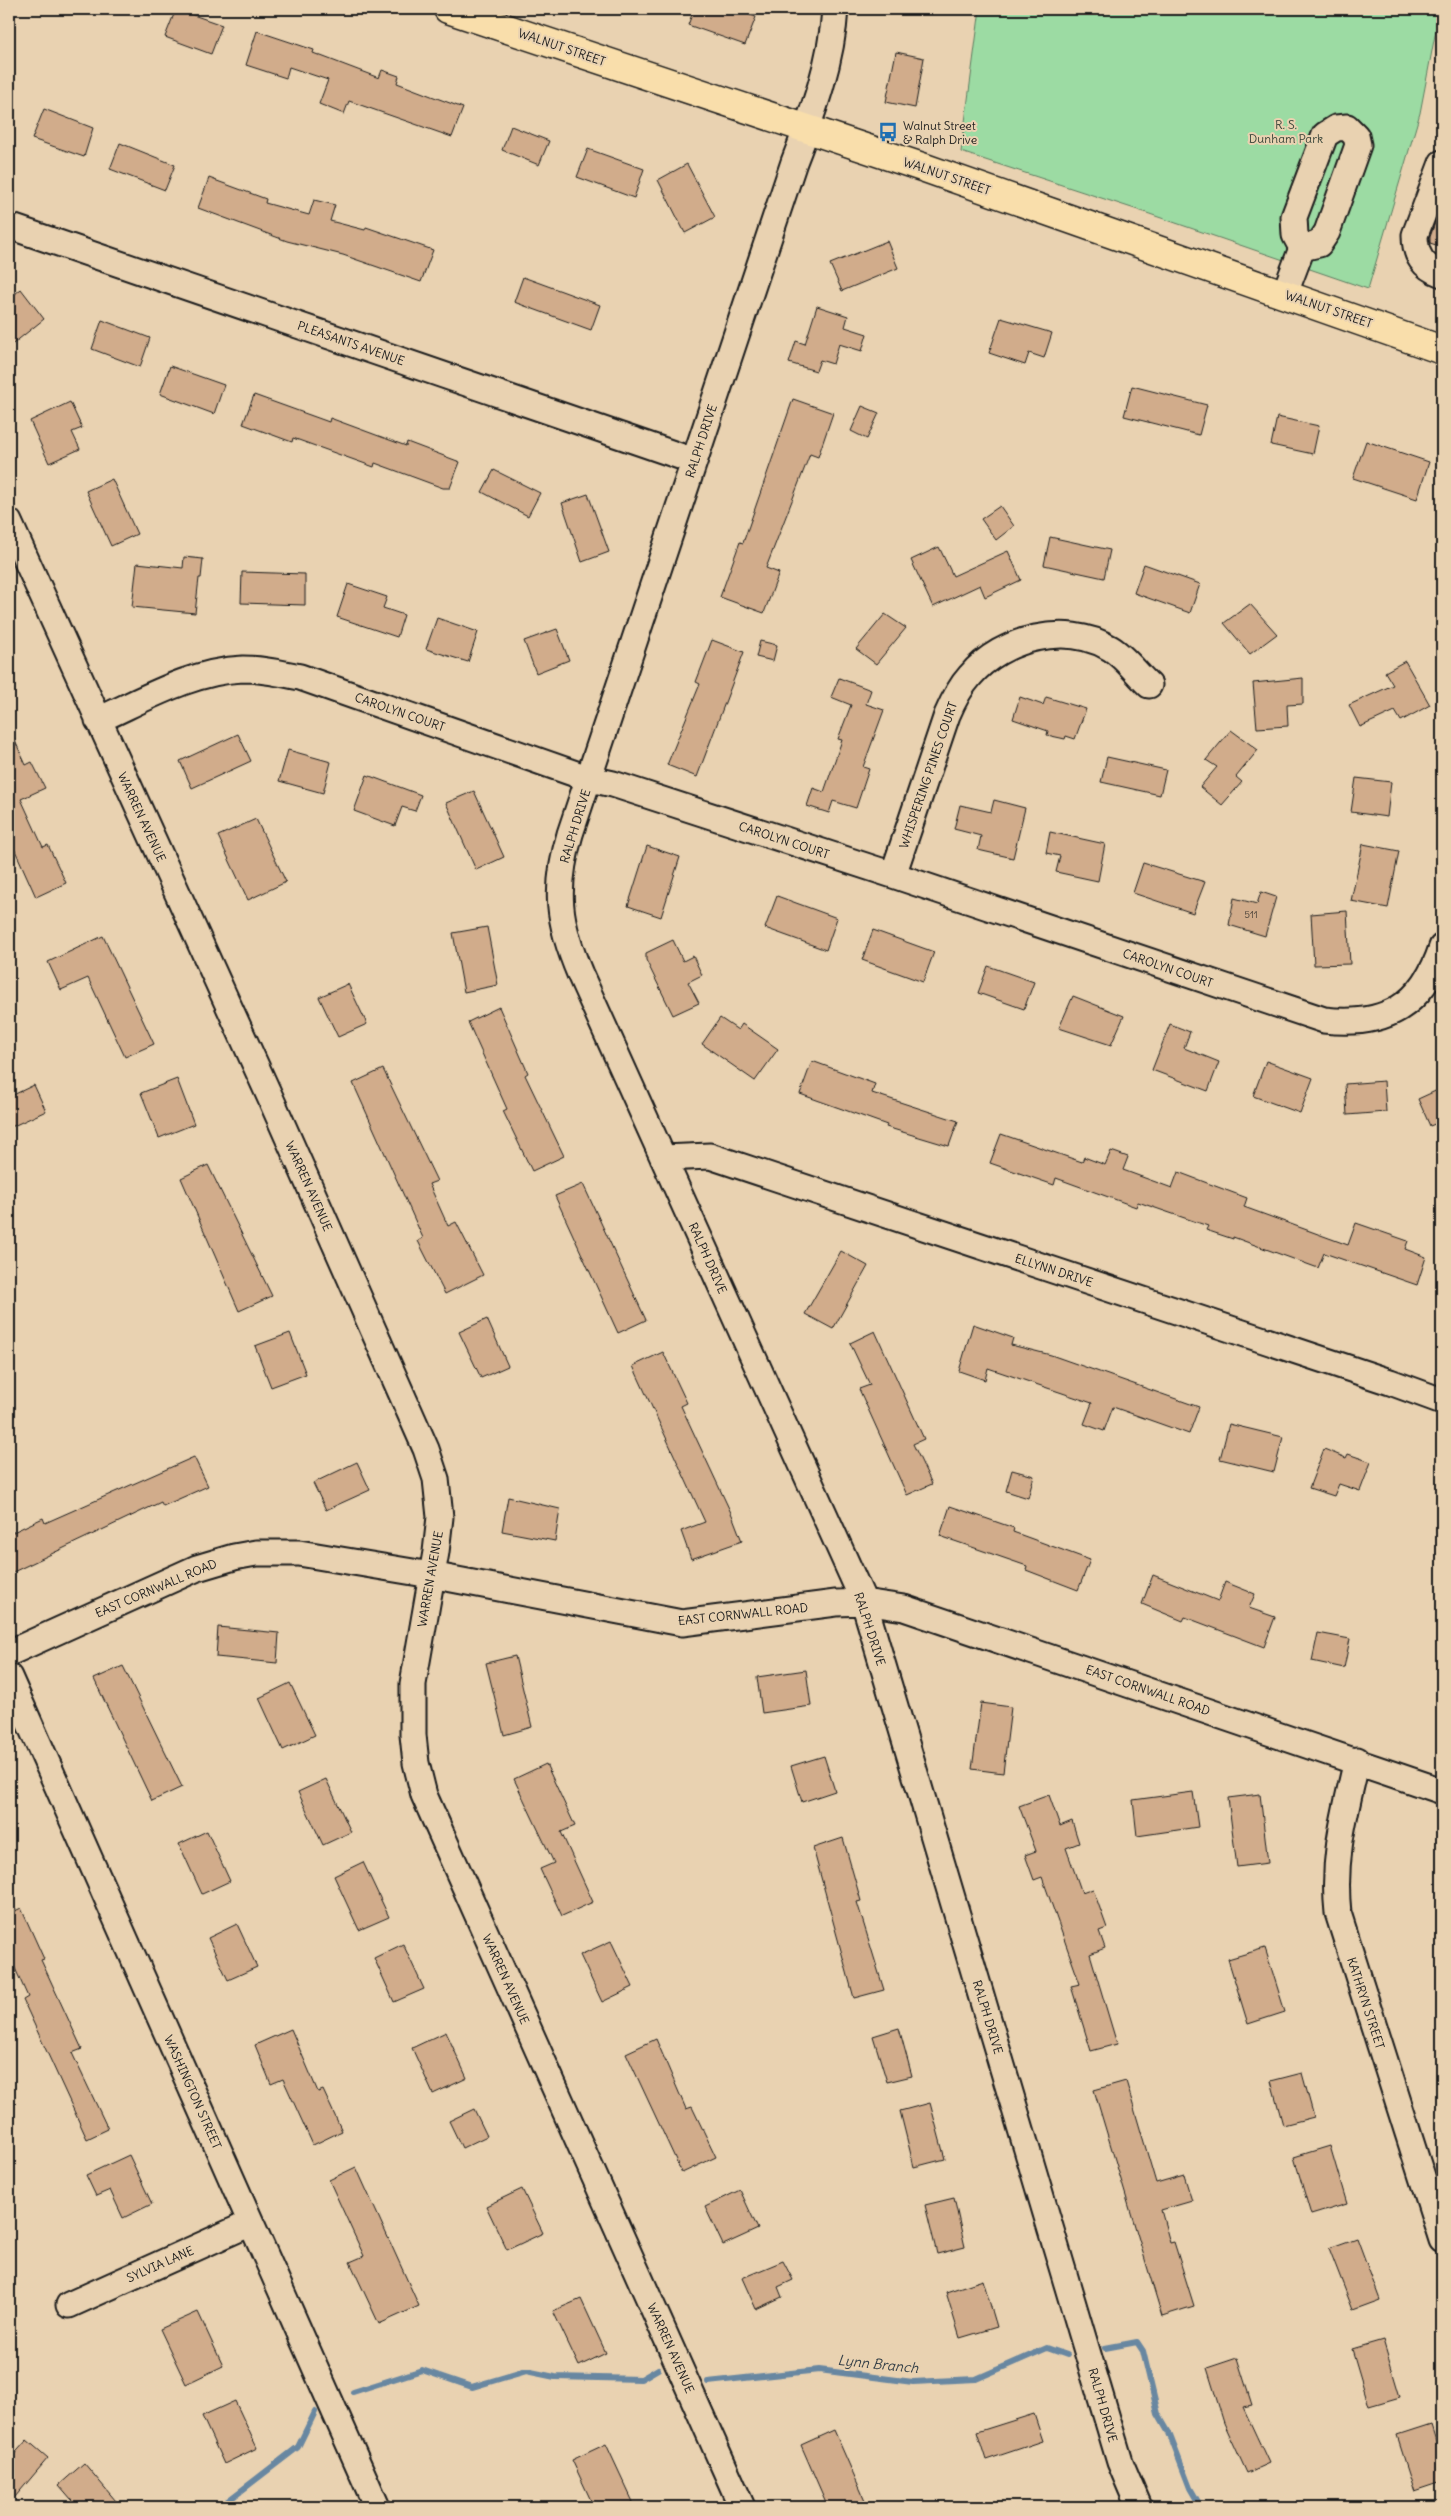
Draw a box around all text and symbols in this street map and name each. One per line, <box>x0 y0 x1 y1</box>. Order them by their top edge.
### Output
street label: WALNUT STREET <box>516 25 608 69</box>
park label: R. S. Dunham Park <box>1249 117 1323 146</box>
place label: Walnut Street & Ralph Drive <box>903 118 977 147</box>
bus stop icon: Walnut Street & Ralph Drive <box>877 121 899 143</box>
street label: WALNUT STREET <box>901 154 993 198</box>
street label: WALNUT STREET <box>1283 287 1375 331</box>
street label: PLEASANTS AVENUE <box>295 318 407 368</box>
street label: RALPH DRIVE <box>682 402 720 480</box>
street label: CAROLYN COURT <box>353 690 447 734</box>
street label: WHISPERING PINES COURT <box>896 700 960 850</box>
street label: WARREN AVENUE <box>115 770 169 864</box>
street label: RALPH DRIVE <box>557 787 593 865</box>
street label: CAROLYN COURT <box>737 818 831 862</box>
house number: 511 <box>1244 908 1258 921</box>
street label: CAROLYN COURT <box>1121 946 1215 990</box>
street label: WARREN AVENUE <box>282 1139 336 1233</box>
street label: RALPH DRIVE <box>686 1220 730 1296</box>
street label: ELLYNN DRIVE <box>1013 1250 1095 1290</box>
street label: WARREN AVENUE <box>414 1530 446 1628</box>
street label: EAST CORNWALL ROAD <box>93 1556 219 1620</box>
street label: RALPH DRIVE <box>851 1590 889 1668</box>
street label: EAST CORNWALL ROAD <box>677 1600 809 1628</box>
street label: EAST CORNWALL ROAD <box>1084 1662 1212 1718</box>
street label: WARREN AVENUE <box>479 1932 533 2026</box>
street label: KATHRYN STREET <box>1344 1955 1388 2051</box>
street label: RALPH DRIVE <box>970 1978 1006 2056</box>
street label: WASHINGTON STREET <box>161 2033 225 2151</box>
street label: SYLVIA LANE <box>124 2243 196 2285</box>
street label: WARREN AVENUE <box>644 2301 698 2395</box>
water label: Lynn Branch <box>837 2351 920 2377</box>
street label: RALPH DRIVE <box>1085 2366 1121 2444</box>

